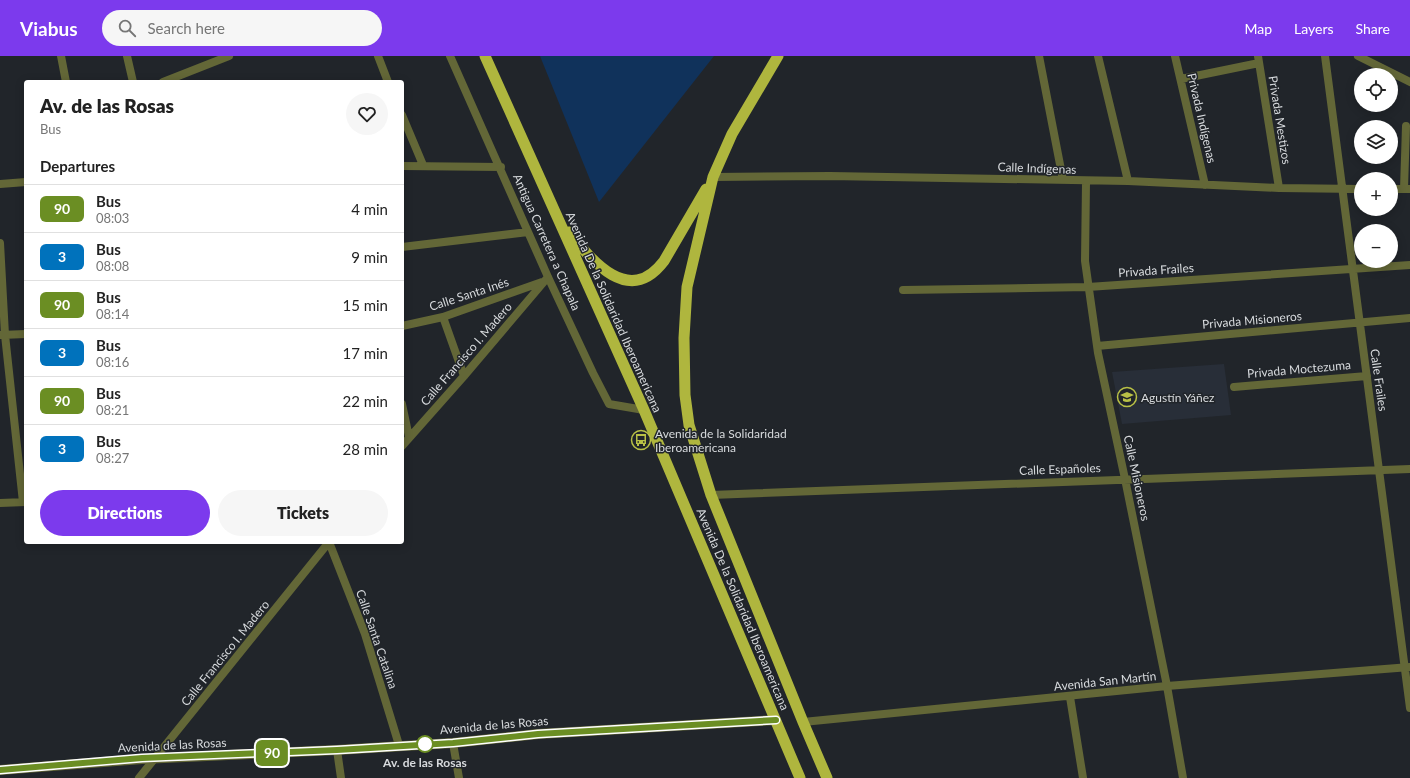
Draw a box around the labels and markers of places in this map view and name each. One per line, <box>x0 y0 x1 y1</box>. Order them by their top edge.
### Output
school or university icon: Agustín Yáñez <box>1116 386 1138 408</box>
place label: Agustín Yáñez <box>1141 390 1215 405</box>
place label: Avenida de la Solidaridad Iberoamericana <box>655 426 787 455</box>
bus stop icon: Avenida de la Solidaridad Iberoamericana <box>630 429 652 451</box>
marker: Av. de las Rosas <box>416 735 434 753</box>
place label: Av. de las Rosas <box>382 755 467 770</box>

